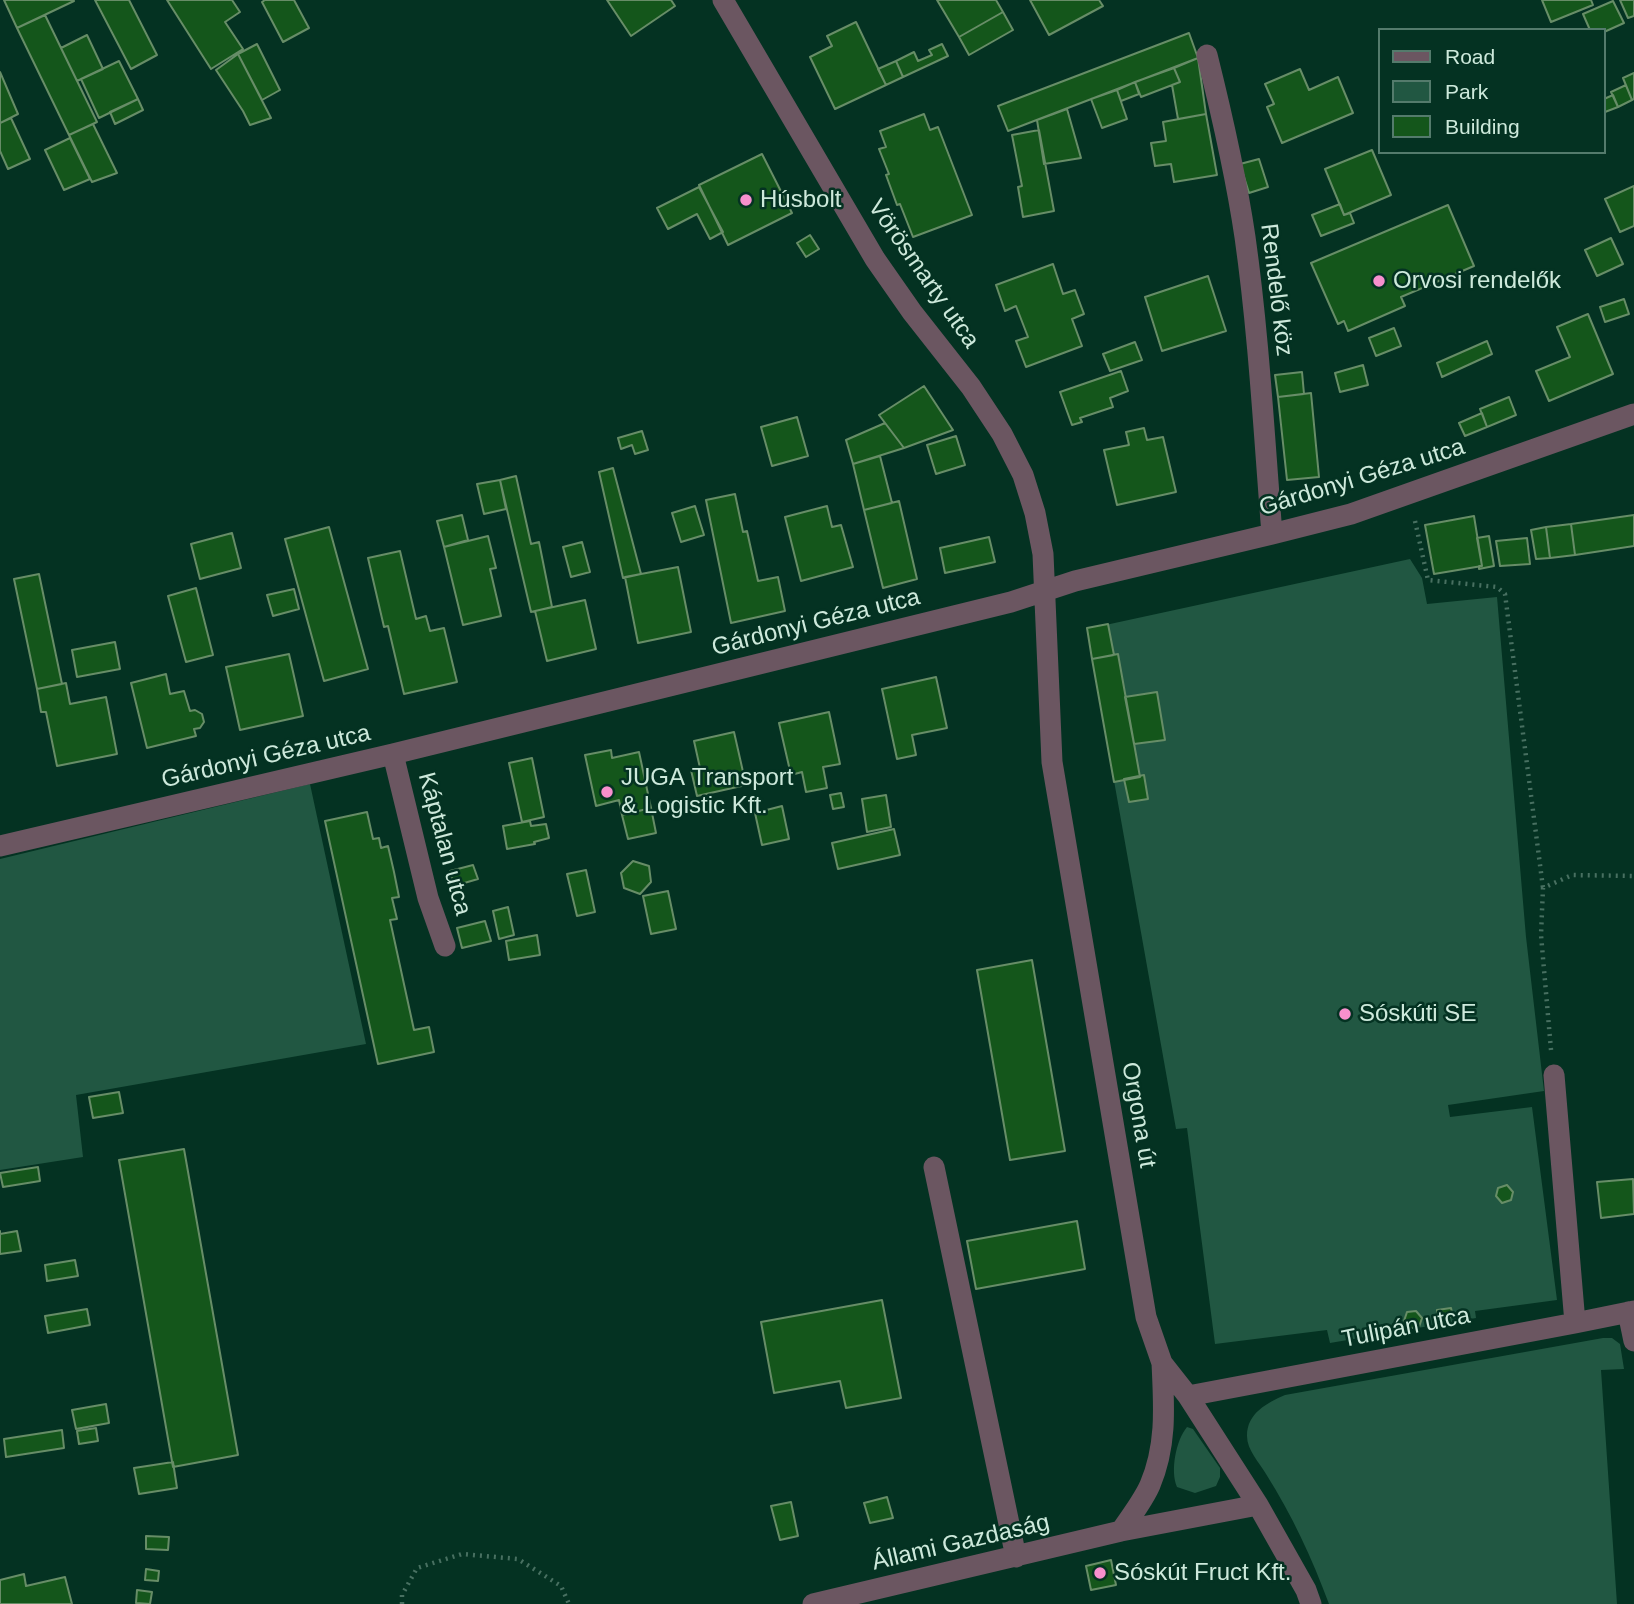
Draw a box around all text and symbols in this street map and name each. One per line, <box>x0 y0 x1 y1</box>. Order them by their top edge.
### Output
legend <box>1378 28 1606 154</box>
text: Road <box>1445 45 1495 68</box>
text: Park <box>1445 80 1488 103</box>
text: Building <box>1445 115 1520 138</box>
place label: Húsbolt <box>760 186 841 214</box>
marker: Húsbolt <box>738 192 754 208</box>
street label: Vörösmarty utca <box>861 194 985 354</box>
street label: Rendelő köz <box>1254 222 1298 358</box>
place label: Orvosi rendelők <box>1393 267 1561 295</box>
marker: Orvosi rendelők <box>1371 273 1387 289</box>
street label: Gárdonyi Géza utca <box>1256 433 1468 523</box>
street label: Gárdonyi Géza utca <box>709 583 923 663</box>
street label: Gárdonyi Géza utca <box>159 719 373 795</box>
place label: JUGA Transport & Logistic Kft. <box>621 764 793 820</box>
street label: Káptalan utca <box>411 769 477 919</box>
marker: JUGA Transport & Logistic Kft. <box>599 784 615 800</box>
place label: Sóskúti SE <box>1359 1000 1476 1028</box>
marker: Sóskúti SE <box>1337 1006 1353 1022</box>
street label: Orgona út <box>1115 1060 1161 1170</box>
street label: Tulipán utca <box>1340 1301 1472 1355</box>
street label: Állami Gazdaság <box>869 1509 1053 1577</box>
place label: Sóskút Fruct Kft. <box>1114 1559 1291 1587</box>
marker: Sóskút Fruct Kft. <box>1092 1565 1108 1581</box>

